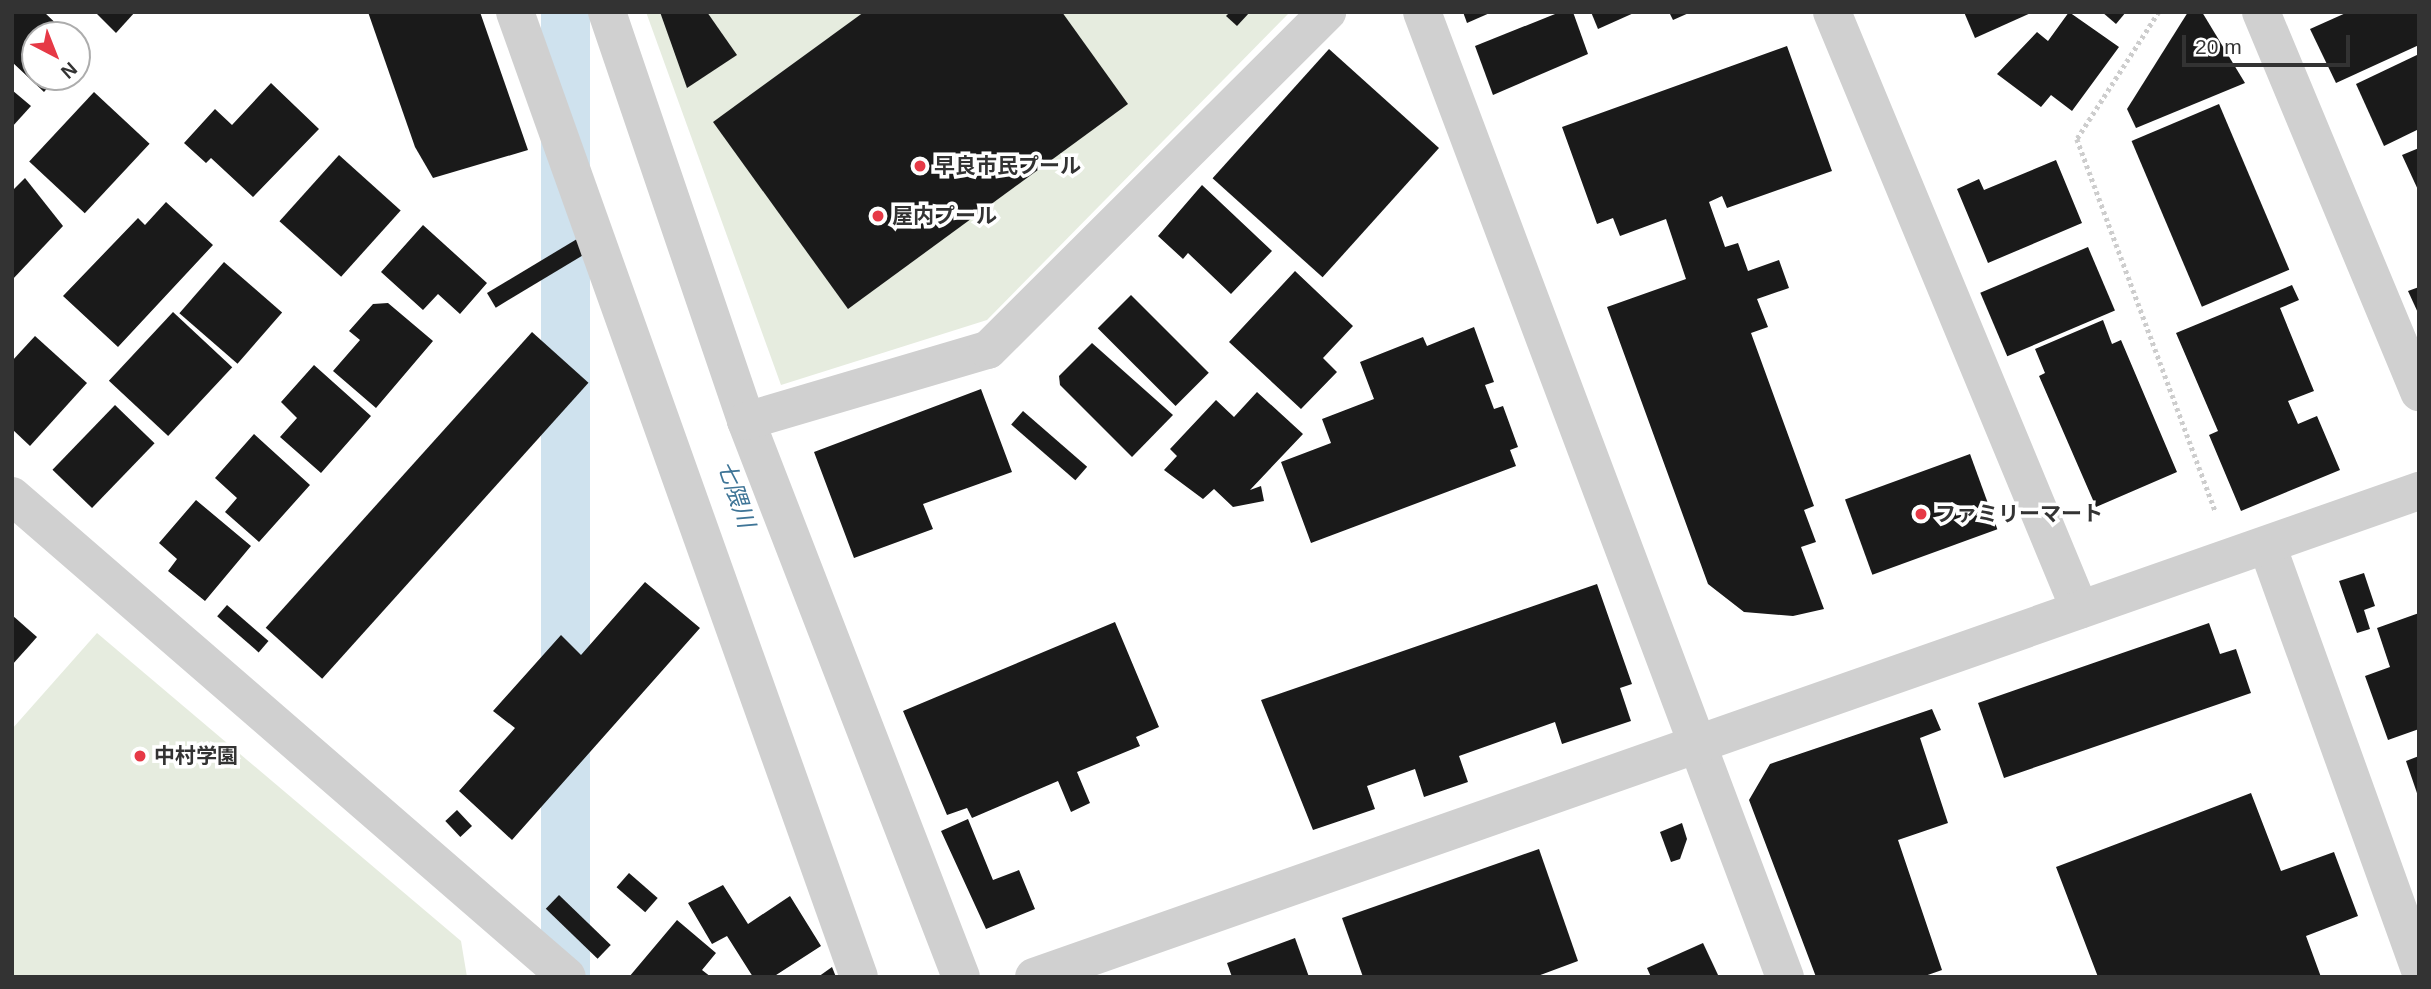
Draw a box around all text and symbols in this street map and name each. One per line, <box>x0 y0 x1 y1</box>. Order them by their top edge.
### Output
north arrow <box>21 21 91 91</box>
scale bar <box>2186 21 2354 65</box>
text: 20 m <box>2195 35 2242 58</box>
text: N <box>57 58 81 83</box>
place label: 早良市民プール <box>934 153 1081 179</box>
marker: 早良市民プール <box>912 158 928 174</box>
place label: 屋内プール <box>892 203 997 229</box>
marker: 屋内プール <box>870 208 886 224</box>
water label: 七隈川 <box>712 457 760 531</box>
place label: ファミリーマート <box>1935 501 2103 527</box>
marker: ファミリーマート <box>1913 506 1929 522</box>
place label: 中村学園 <box>154 743 238 769</box>
marker: 中村学園 <box>132 748 148 764</box>

